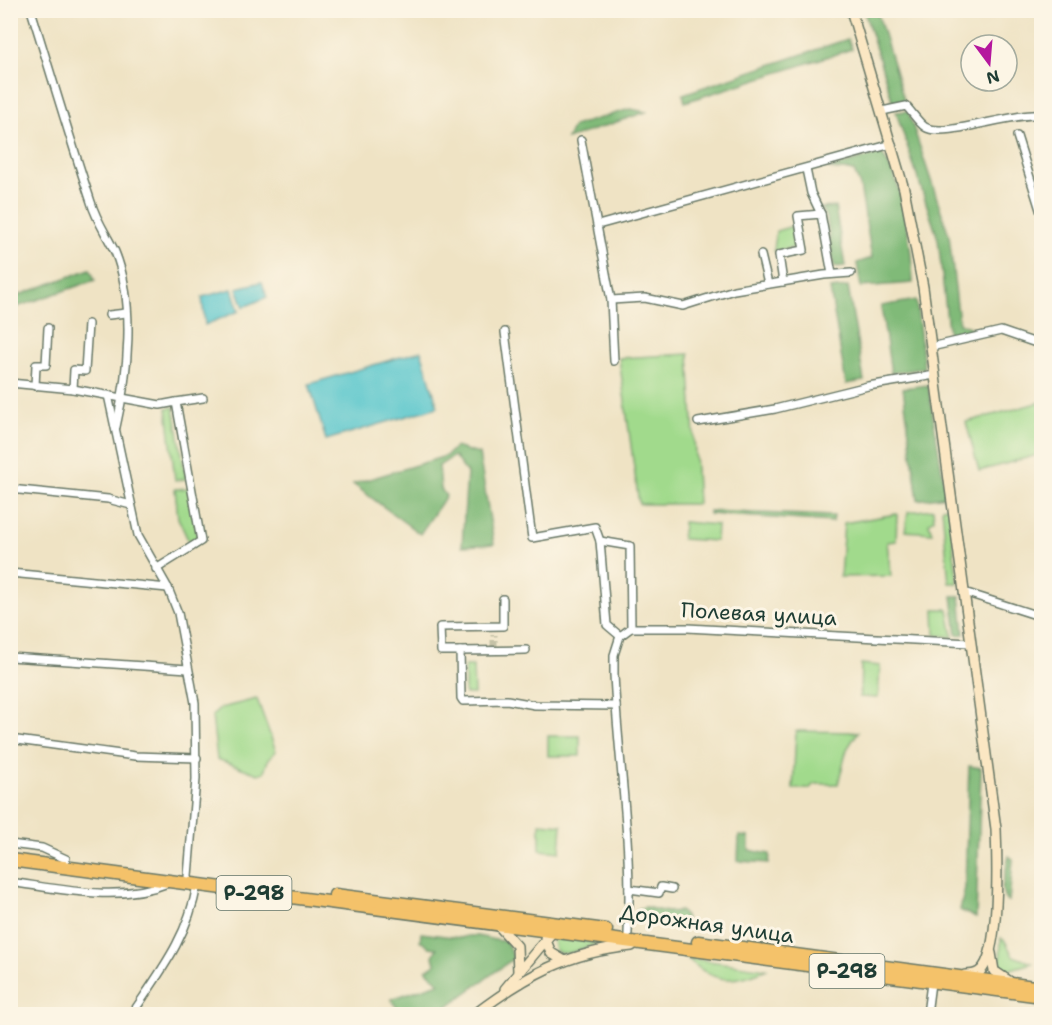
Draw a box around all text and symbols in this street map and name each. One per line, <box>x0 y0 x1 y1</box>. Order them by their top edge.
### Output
north arrow <box>959 33 1019 93</box>
text: N <box>984 65 1002 89</box>
street label: Полевая улица <box>680 596 838 632</box>
road number: Р-298 <box>216 876 292 910</box>
street label: Дорожная улица <box>618 898 796 950</box>
road number: Р-298 <box>810 954 884 988</box>

